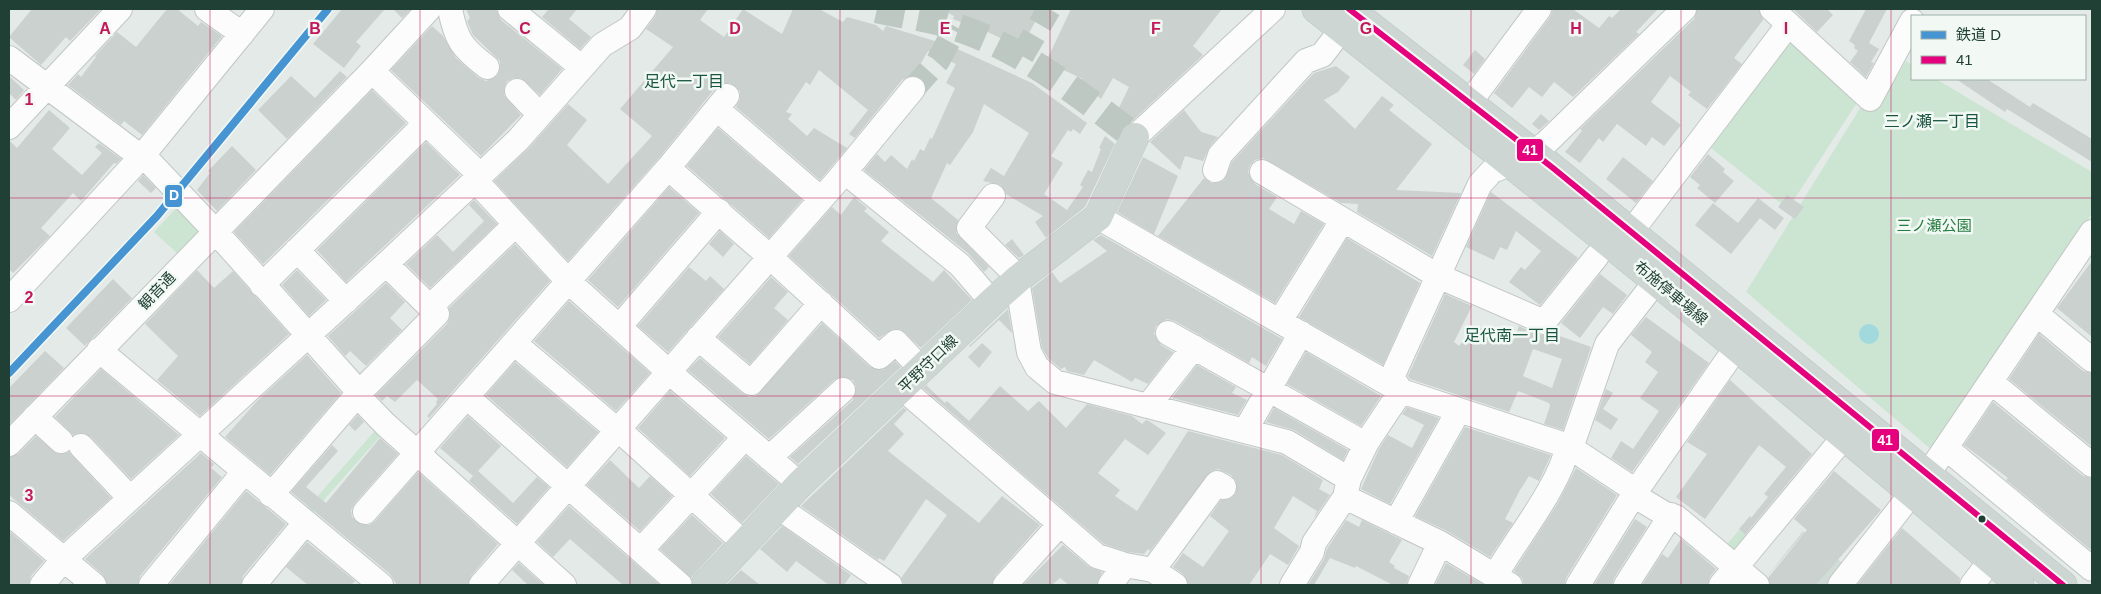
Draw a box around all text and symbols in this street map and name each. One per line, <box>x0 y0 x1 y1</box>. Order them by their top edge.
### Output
legend <box>1911 15 2086 80</box>
text: A <box>99 20 111 37</box>
text: B <box>309 20 321 37</box>
text: C <box>519 20 531 37</box>
text: D <box>729 20 741 37</box>
text: E <box>940 20 951 37</box>
text: F <box>1151 20 1161 37</box>
text: G <box>1360 20 1372 37</box>
text: H <box>1570 20 1582 37</box>
text: I <box>1784 20 1788 37</box>
text: 鉄道 D <box>1956 26 2001 43</box>
text: 41 <box>1956 51 1973 68</box>
district label: 足代一丁目 <box>644 73 724 90</box>
text: 1 <box>25 91 34 108</box>
district label: 三ノ瀬一丁目 <box>1884 113 1980 130</box>
line badge: 41 <box>1516 138 1544 162</box>
text: 41 <box>1522 142 1538 158</box>
line badge: D <box>164 184 183 208</box>
text: D <box>169 187 179 203</box>
park label: 三ノ瀬公園 <box>1896 217 1972 234</box>
street label: 布施停車場線 <box>1631 257 1711 328</box>
street label: 観音通 <box>135 269 178 313</box>
text: 2 <box>25 289 34 306</box>
district label: 足代南一丁目 <box>1464 327 1560 344</box>
street label: 平野守口線 <box>895 331 961 396</box>
line badge: 41 <box>1871 428 1900 452</box>
text: 41 <box>1877 432 1893 448</box>
text: 3 <box>25 487 34 504</box>
unlabelled marker <box>1977 514 1987 524</box>

